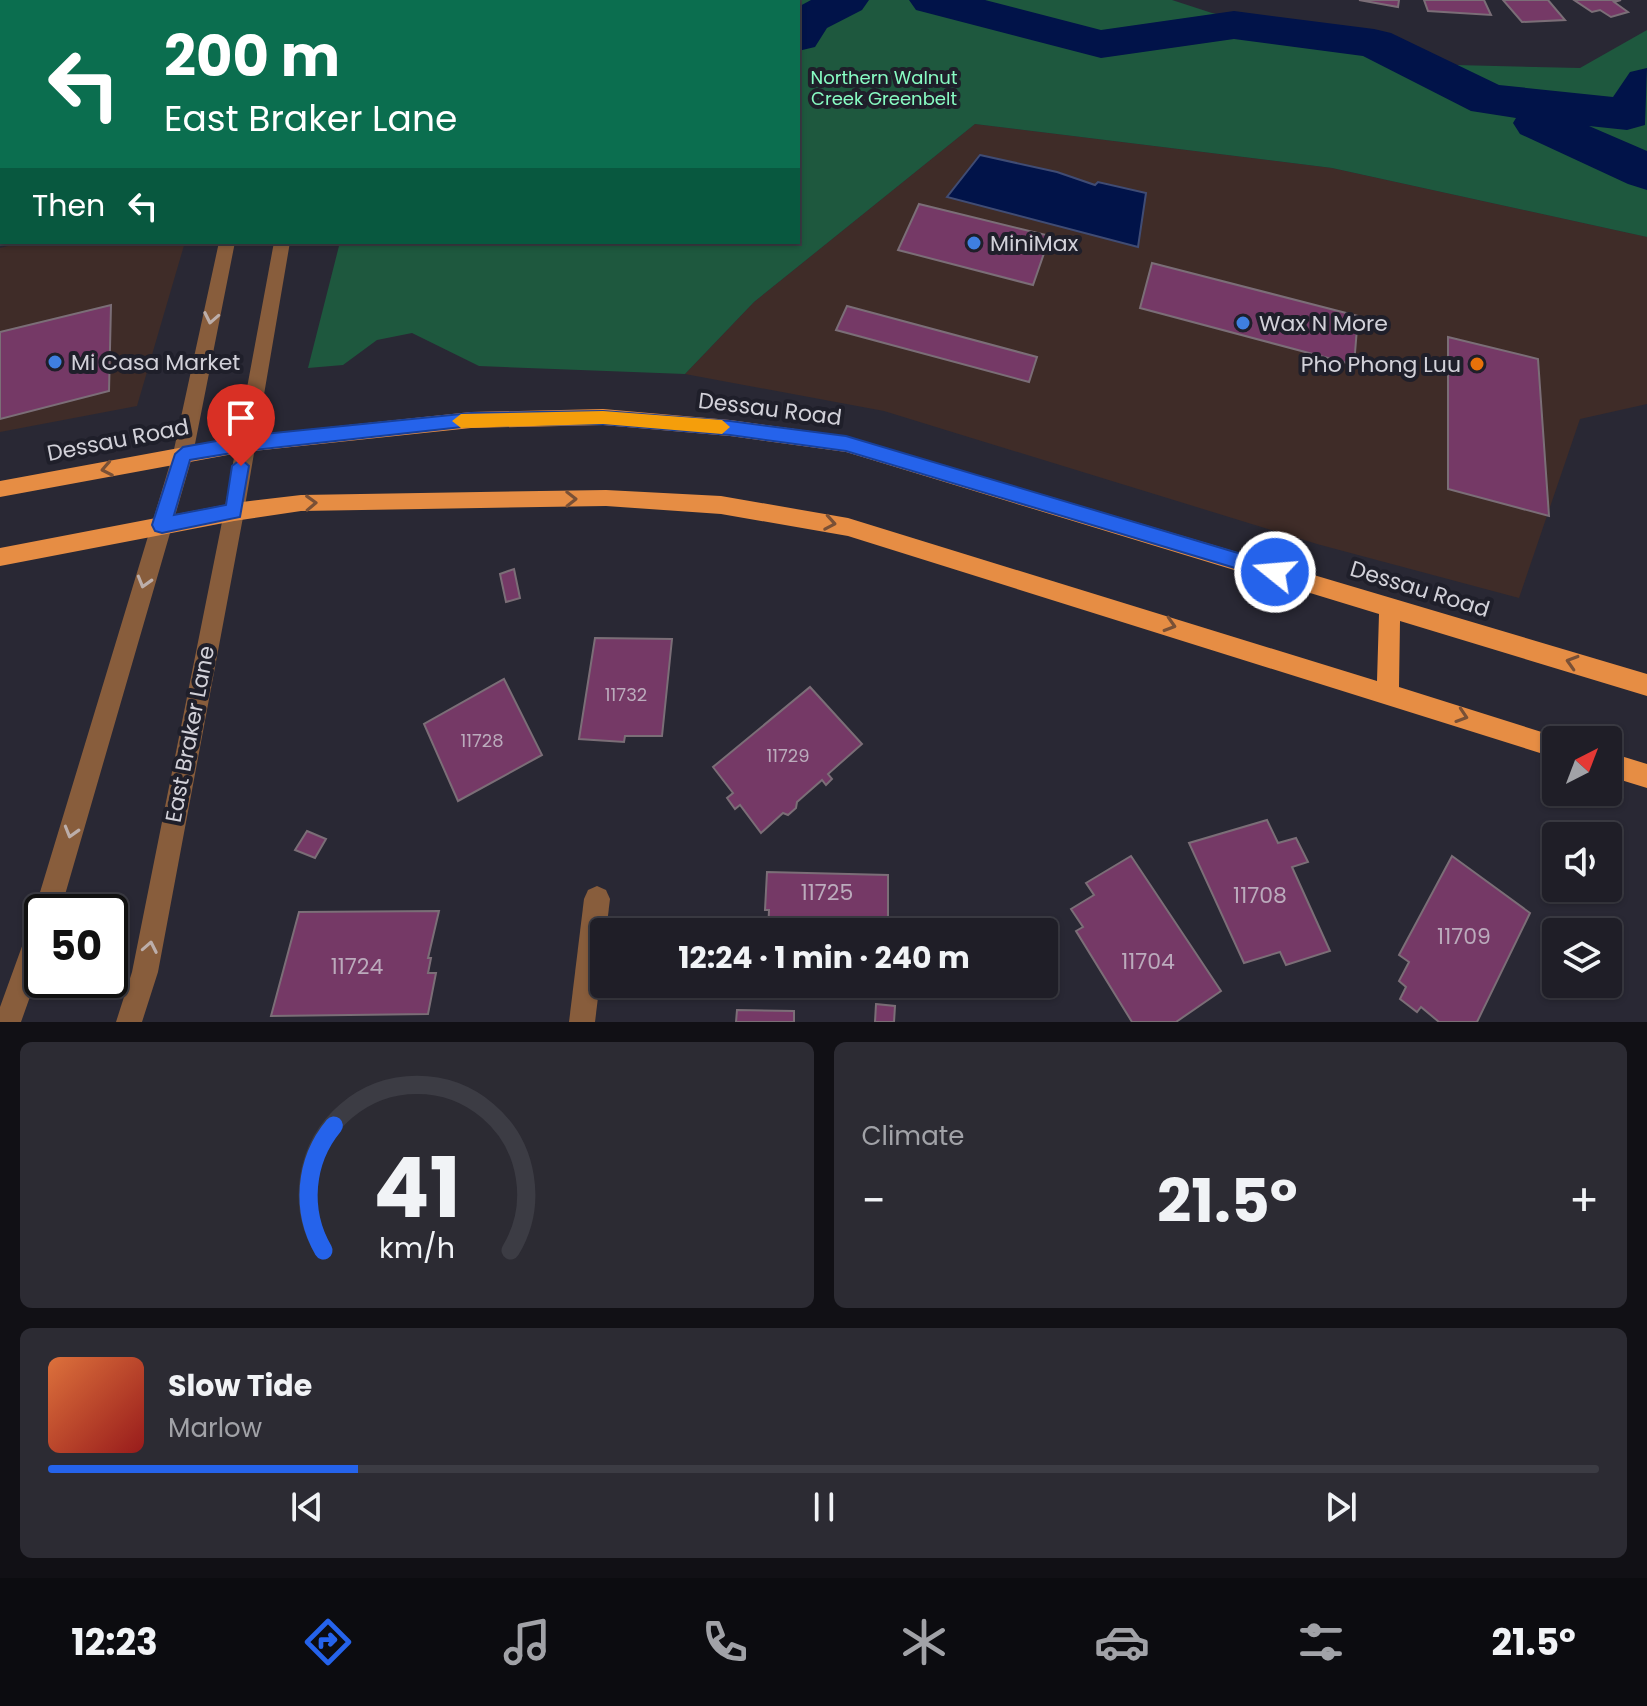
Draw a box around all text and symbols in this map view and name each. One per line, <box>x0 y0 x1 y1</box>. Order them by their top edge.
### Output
text: 200 m <box>164 17 340 96</box>
icon: left <box>32 32 136 136</box>
park label: Northern Walnut Creek Greenbelt <box>811 65 957 111</box>
text: East Braker Lane <box>164 93 457 144</box>
text: Then <box>32 184 105 227</box>
icon: left <box>121 184 165 228</box>
place label: MiniMax <box>990 228 1079 259</box>
marker: MiniMax <box>965 234 983 252</box>
place label: Wax N More <box>1259 308 1388 339</box>
one-way arrow <box>203 312 220 325</box>
marker: Wax N More <box>1234 314 1252 332</box>
place label: Mi Casa Market <box>71 347 240 378</box>
place label: Pho Phong Luu <box>1301 349 1461 380</box>
marker: Mi Casa Market <box>46 353 64 371</box>
marker: Pho Phong Luu <box>1468 355 1486 373</box>
pin <box>207 384 275 466</box>
street label: Dessau Road <box>697 385 843 433</box>
icon: arrive <box>219 396 263 440</box>
street label: Dessau Road <box>44 411 192 469</box>
one-way arrow <box>100 459 114 476</box>
one-way arrow <box>565 490 578 507</box>
one-way arrow <box>305 495 318 512</box>
one-way arrow <box>823 514 836 531</box>
position arrow <box>1233 530 1317 614</box>
street label: Dessau Road <box>1347 553 1493 625</box>
one-way arrow <box>137 575 154 589</box>
one-way arrow <box>1162 616 1176 632</box>
street label: East Braker Lane <box>158 643 222 825</box>
one-way arrow <box>1566 655 1580 671</box>
house number: 11732 <box>605 682 647 707</box>
one-way arrow <box>1455 707 1469 723</box>
north arrow <box>1542 726 1622 806</box>
map controls <box>1542 726 1622 998</box>
house number: 11728 <box>460 728 504 753</box>
house number: 11729 <box>766 743 810 768</box>
button: sound <box>1542 822 1622 902</box>
one-way arrow <box>64 825 80 838</box>
house number: 11725 <box>801 877 853 908</box>
house number: 11708 <box>1233 880 1287 911</box>
speed limit sign: 50 <box>24 894 128 998</box>
button: layers <box>1542 918 1622 998</box>
house number: 11709 <box>1437 921 1491 952</box>
text: 12:24 · 1 min · 240 m <box>678 936 970 979</box>
one-way arrow <box>140 940 157 954</box>
house number: 11704 <box>1121 946 1175 977</box>
house number: 11724 <box>331 951 383 982</box>
text: Climate <box>862 1118 964 1154</box>
text: 41 <box>373 1130 461 1246</box>
text: 21.5° <box>1157 1159 1298 1243</box>
text: − <box>862 1170 886 1231</box>
text: + <box>1569 1170 1599 1231</box>
text: km/h <box>379 1228 455 1268</box>
text: Slow Tide <box>168 1364 312 1407</box>
text: Marlow <box>168 1410 262 1446</box>
icon: previous <box>285 1485 329 1529</box>
icon: pause <box>802 1485 846 1529</box>
icon: next <box>1319 1485 1363 1529</box>
icon: directions <box>300 1614 356 1670</box>
icon: music <box>499 1614 555 1670</box>
icon: phone <box>697 1614 753 1670</box>
icon: climate <box>896 1614 952 1670</box>
icon: car <box>1094 1614 1150 1670</box>
icon: filters <box>1293 1614 1349 1670</box>
text: 12:23 <box>71 1617 158 1668</box>
text: 21.5° <box>1491 1617 1576 1668</box>

